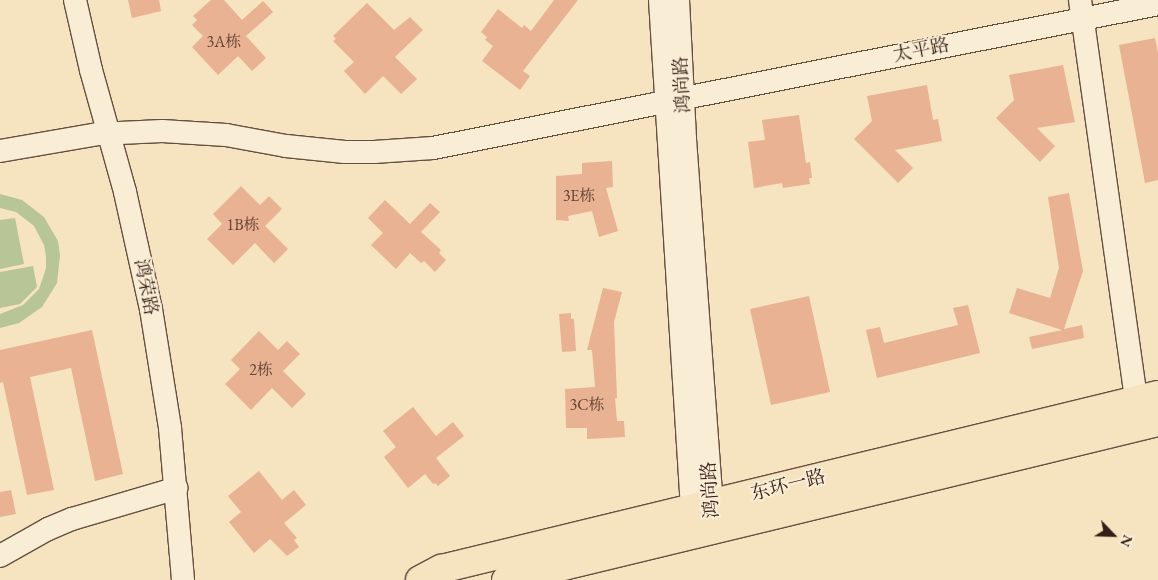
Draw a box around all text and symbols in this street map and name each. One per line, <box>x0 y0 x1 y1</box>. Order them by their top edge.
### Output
house number: 3A栋 <box>207 32 241 52</box>
street label: 太平路 <box>891 33 951 67</box>
street label: 鸿尚路 <box>669 56 695 114</box>
house number: 3E栋 <box>563 186 595 206</box>
house number: 1B栋 <box>226 215 260 235</box>
street label: 鸿荣路 <box>129 257 163 317</box>
house number: 2栋 <box>249 360 273 380</box>
house number: 3C栋 <box>569 395 605 415</box>
street label: 鸿尚路 <box>697 461 723 519</box>
street label: 东环一路 <box>748 465 828 505</box>
north arrow <box>1088 510 1138 560</box>
text: N <box>1116 532 1137 550</box>

